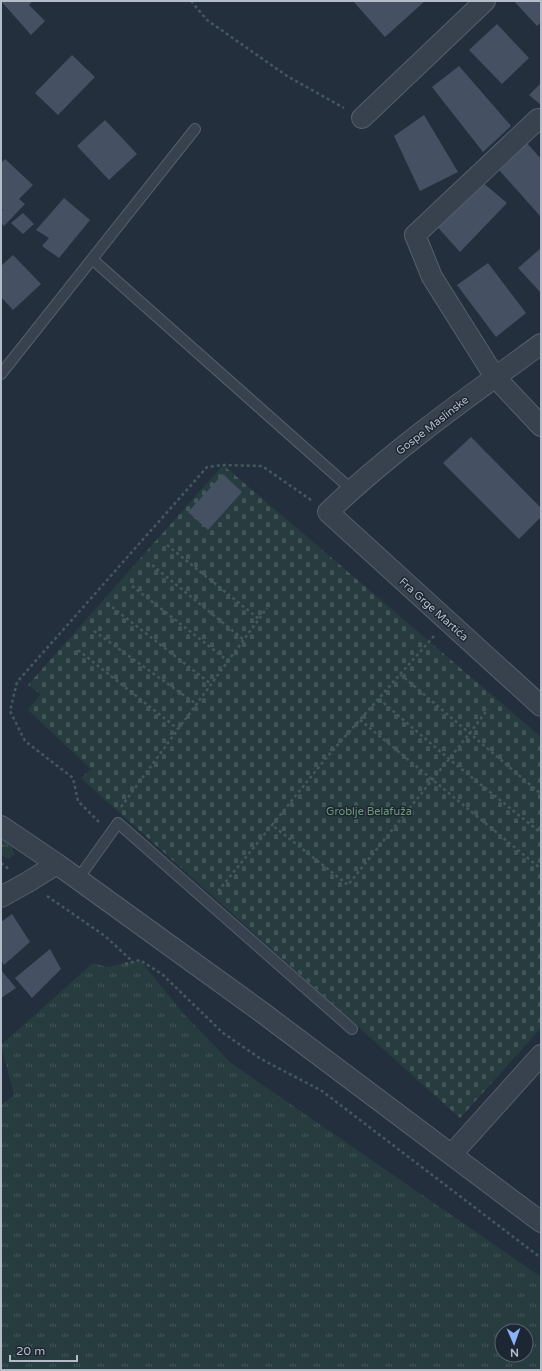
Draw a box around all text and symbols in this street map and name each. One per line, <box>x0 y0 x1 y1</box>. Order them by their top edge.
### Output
street label: Gospe Maslinske <box>394 393 471 458</box>
street label: Fra Grge Martića <box>397 575 471 644</box>
park label: Groblje Belafuža <box>326 805 412 818</box>
north arrow <box>494 1323 534 1363</box>
scale bar <box>10 1337 77 1363</box>
text: 20 m <box>16 1344 45 1358</box>
text: N <box>510 1346 519 1359</box>

